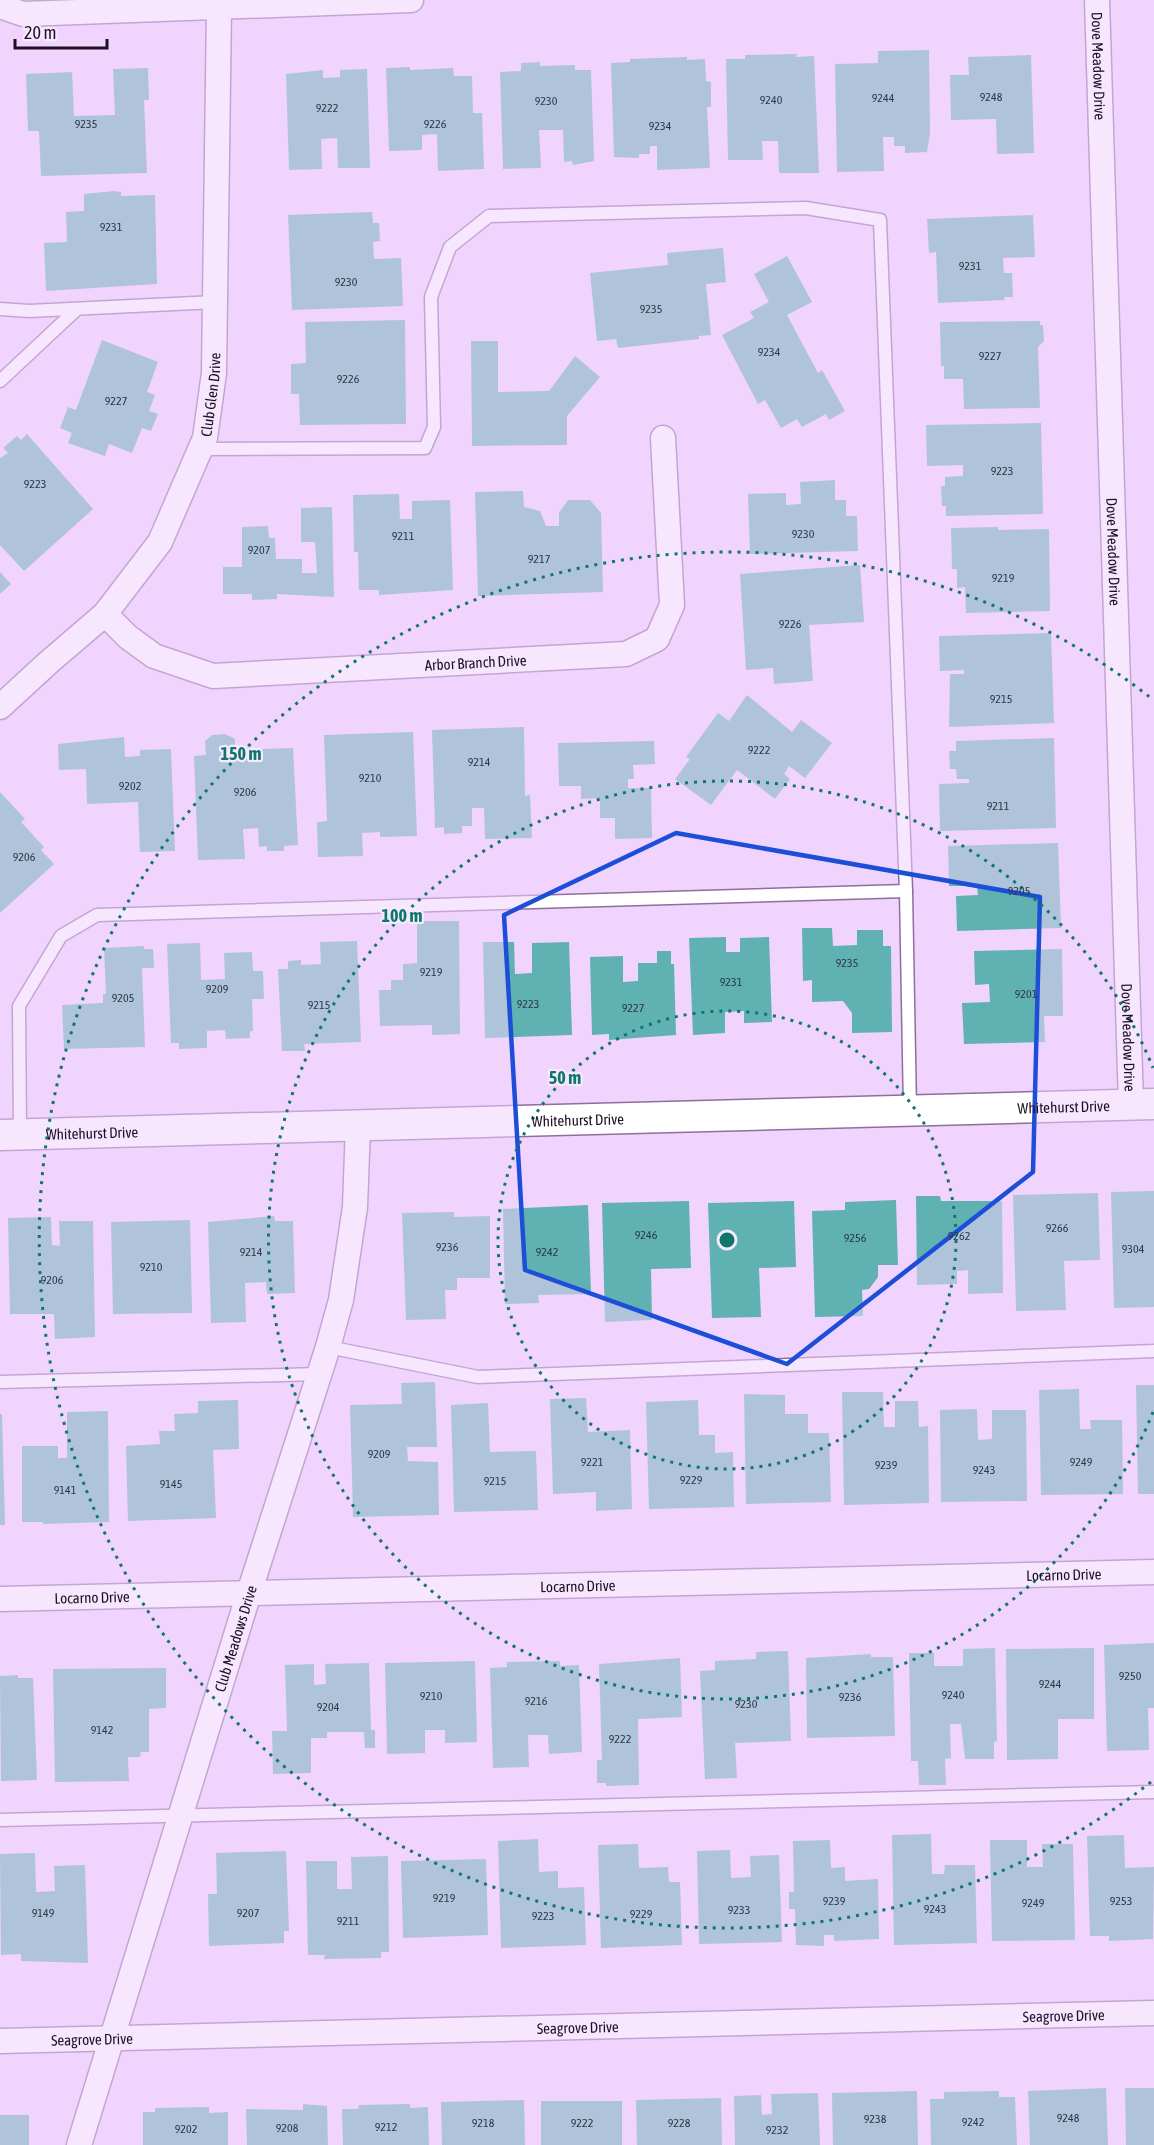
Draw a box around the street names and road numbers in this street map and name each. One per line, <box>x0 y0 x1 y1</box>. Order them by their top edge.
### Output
street label: Dove Meadow Drive <box>1089 12 1109 121</box>
street label: Club Glen Drive <box>197 352 223 438</box>
street label: Dove Meadow Drive <box>1104 497 1124 606</box>
street label: Arbor Branch Drive <box>424 651 527 673</box>
street label: Dove Meadow Drive <box>1119 983 1139 1092</box>
street label: Whitehurst Drive <box>1017 1097 1110 1116</box>
street label: Whitehurst Drive <box>531 1110 624 1129</box>
street label: Whitehurst Drive <box>46 1123 139 1142</box>
street label: Locarno Drive <box>1026 1565 1102 1583</box>
street label: Locarno Drive <box>540 1576 616 1595</box>
street label: Club Meadows Drive <box>211 1583 260 1694</box>
street label: Locarno Drive <box>54 1587 130 1606</box>
street label: Seagrove Drive <box>1023 2006 1105 2025</box>
street label: Seagrove Drive <box>537 2017 619 2036</box>
street label: Seagrove Drive <box>51 2029 133 2048</box>

